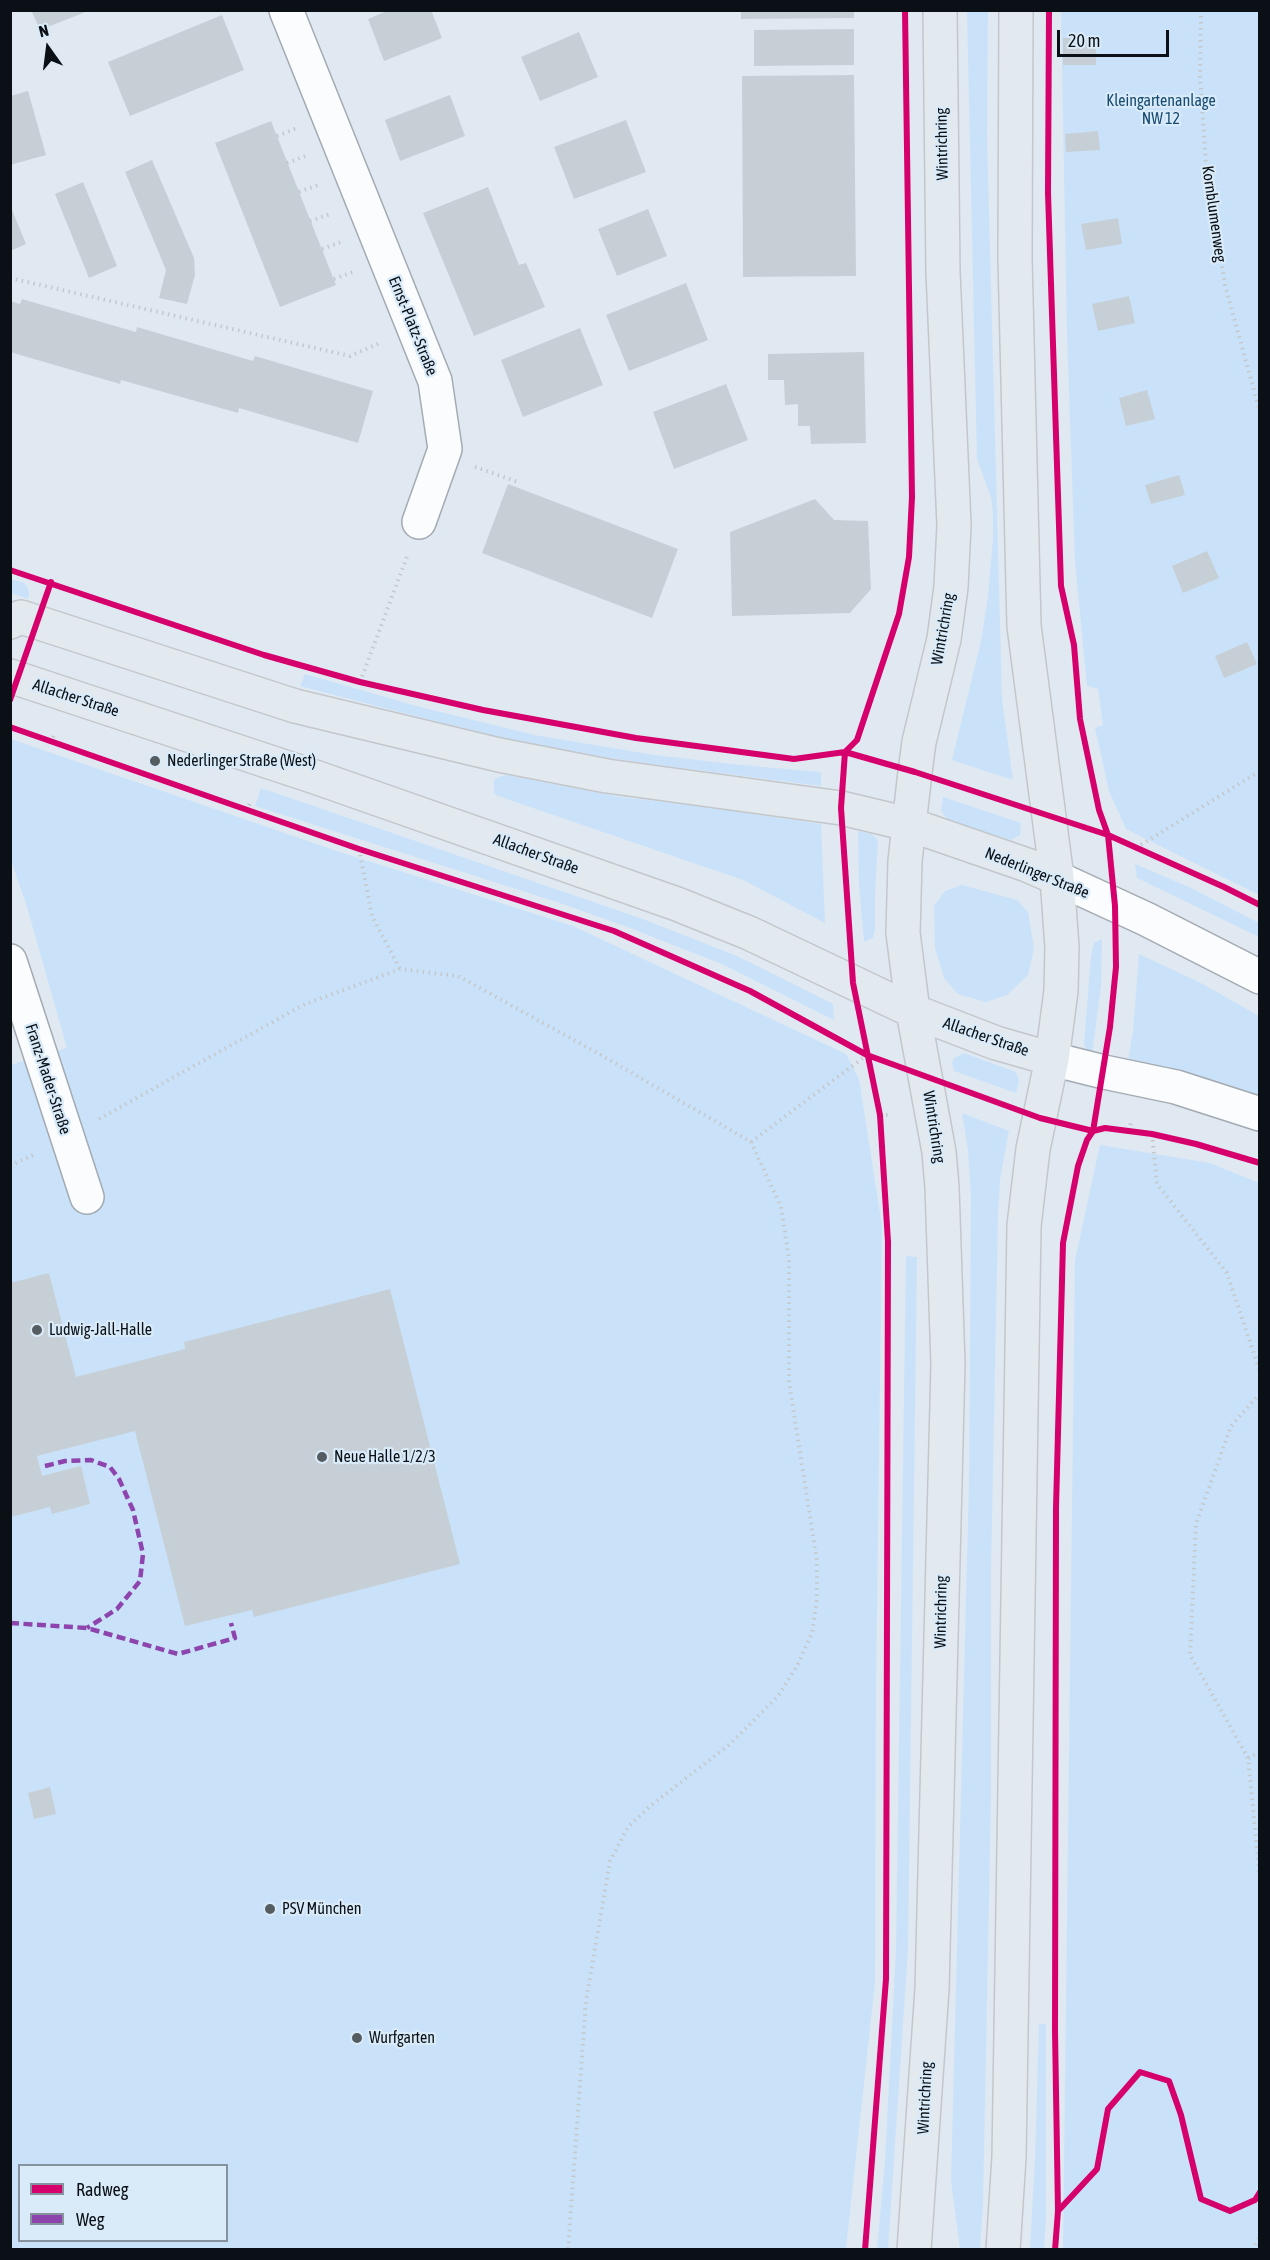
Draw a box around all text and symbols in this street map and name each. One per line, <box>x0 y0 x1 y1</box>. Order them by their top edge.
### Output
north arrow <box>18 18 78 78</box>
scale bar <box>1060 18 1172 56</box>
text: N <box>37 21 50 40</box>
text: 20 m <box>1068 30 1100 51</box>
park label: Kleingartenanlage NW 12 <box>1106 91 1216 129</box>
street label: Wintrichring <box>932 107 952 181</box>
street label: Kornblumenweg <box>1198 165 1230 263</box>
street label: Ernst-Platz-Straße <box>384 274 442 378</box>
street label: Wintrichring <box>927 592 959 666</box>
street label: Allacher Straße <box>30 675 122 721</box>
place label: Nederlinger Straße (West) <box>167 751 316 771</box>
marker: Nederlinger Straße (West) <box>148 754 162 768</box>
street label: Allacher Straße <box>491 830 581 878</box>
street label: Nederlinger Straße <box>982 843 1092 903</box>
street label: Allacher Straße <box>941 1013 1031 1061</box>
street label: Franz-Mader-Straße <box>21 1021 75 1137</box>
street label: Wintrichring <box>919 1090 949 1164</box>
place label: Ludwig-Jall-Halle <box>49 1320 152 1340</box>
marker: Ludwig-Jall-Halle <box>30 1323 44 1337</box>
place label: Neue Halle 1/2/3 <box>334 1447 436 1467</box>
marker: Neue Halle 1/2/3 <box>315 1450 329 1464</box>
street label: Wintrichring <box>931 1575 951 1649</box>
place label: PSV München <box>282 1899 362 1919</box>
marker: PSV München <box>263 1902 277 1916</box>
place label: Wurfgarten <box>369 2028 435 2048</box>
marker: Wurfgarten <box>350 2031 364 2045</box>
street label: Wintrichring <box>914 2061 936 2135</box>
legend <box>18 2164 228 2242</box>
text: Radweg <box>76 2179 128 2200</box>
text: Weg <box>76 2209 104 2230</box>

